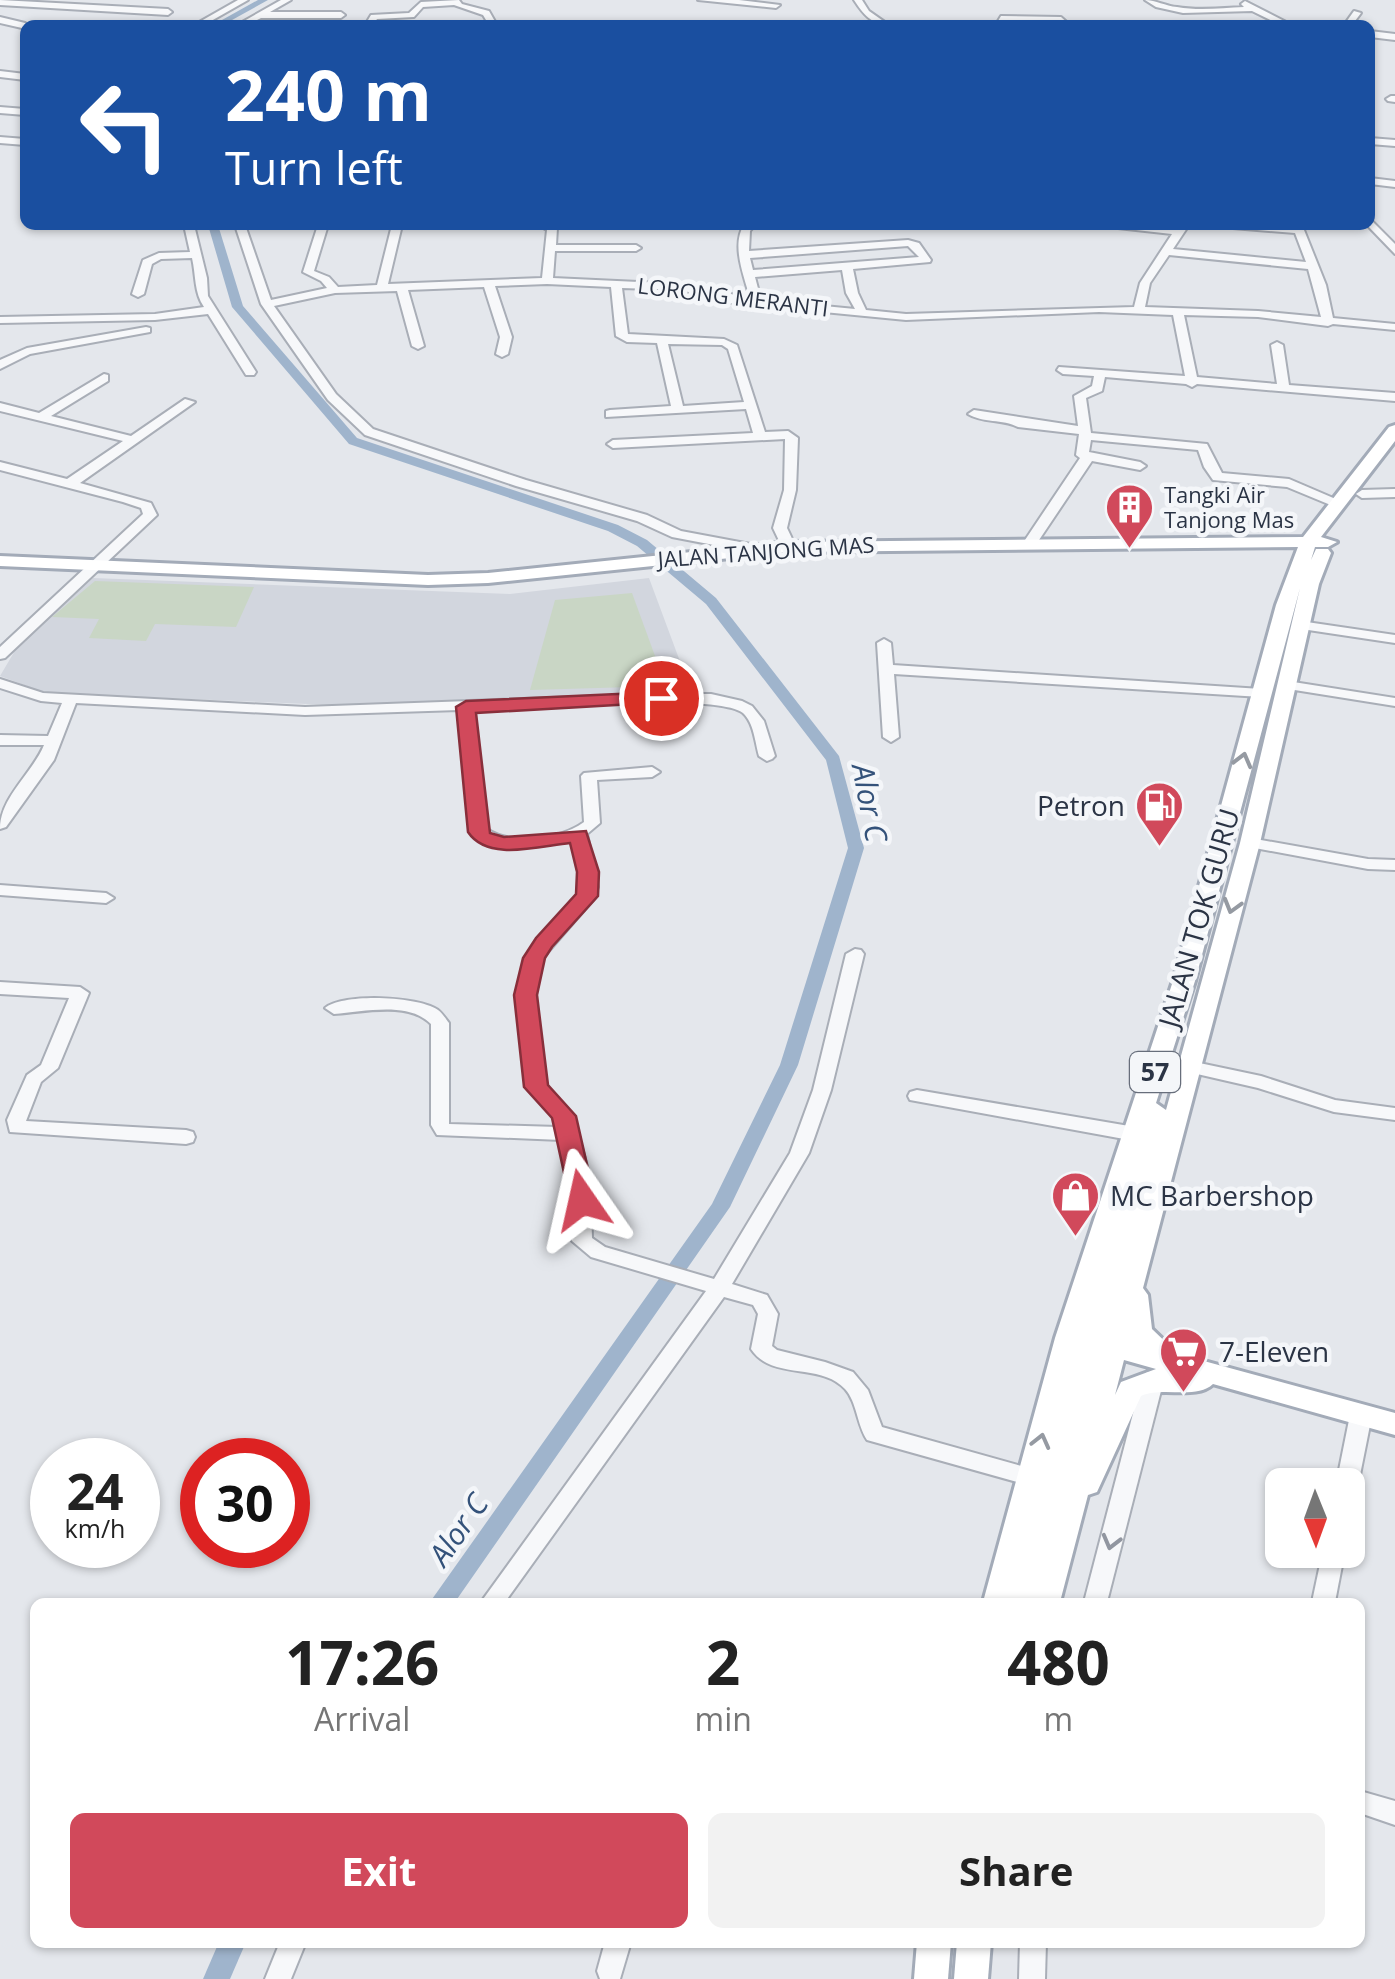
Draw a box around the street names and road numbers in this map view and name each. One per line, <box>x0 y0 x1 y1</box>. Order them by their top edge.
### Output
street label: LORONG MERANTI <box>636 269 830 323</box>
street label: JALAN TANJONG MAS <box>655 528 875 574</box>
street label: JALAN TOK GURU <box>1148 804 1247 1034</box>
road number: 57 <box>1130 1052 1180 1092</box>

